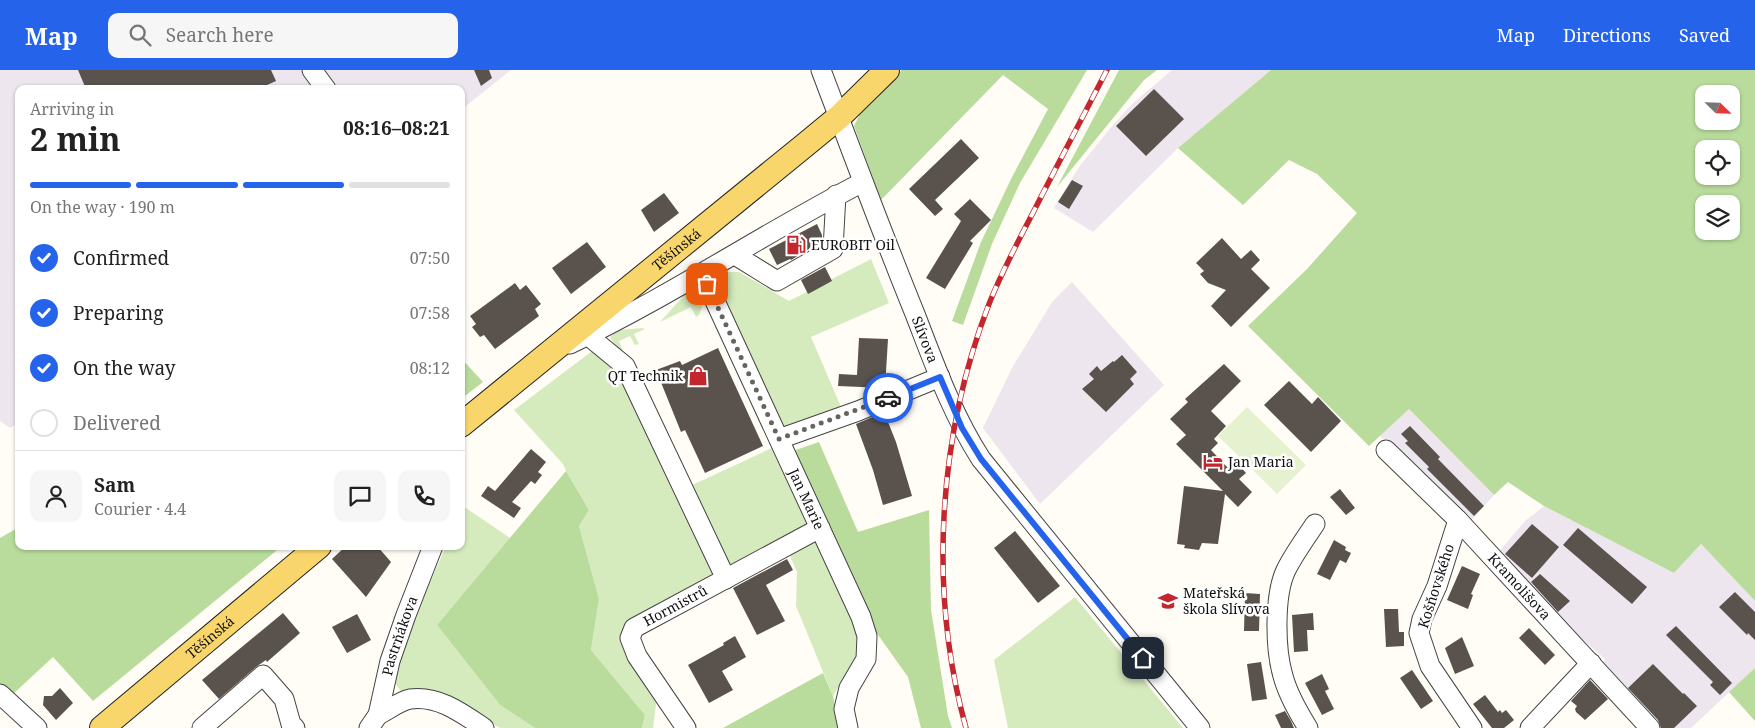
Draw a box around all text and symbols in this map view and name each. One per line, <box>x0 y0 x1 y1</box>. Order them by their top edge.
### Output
search box <box>108 13 458 58</box>
text: Map <box>25 19 78 52</box>
icon: search <box>126 21 154 49</box>
text: Search here <box>166 22 274 48</box>
text: Map <box>1497 23 1535 47</box>
text: Directions <box>1563 23 1651 47</box>
text: Saved <box>1679 23 1730 47</box>
north arrow <box>1695 85 1740 130</box>
map controls <box>1695 85 1740 240</box>
text: Arriving in <box>30 98 114 120</box>
text: 08:16–08:21 <box>343 115 450 141</box>
text: 2 min <box>30 117 121 160</box>
button: locate <box>1695 140 1740 185</box>
button: layers <box>1695 195 1740 240</box>
text: On the way · 190 m <box>30 196 175 218</box>
street label: Těšínská <box>648 223 705 275</box>
fuel station icon: EUROBIT Oil <box>785 234 807 256</box>
place label: EUROBIT Oil <box>811 235 895 254</box>
icon: check <box>30 244 58 272</box>
text: Confirmed <box>73 245 169 271</box>
text: 07:50 <box>410 247 450 269</box>
pin <box>686 263 728 305</box>
icon: bag <box>693 270 721 298</box>
icon: check <box>30 299 58 327</box>
text: Preparing <box>73 300 163 326</box>
text: 07:58 <box>410 302 450 324</box>
street label: Slívova <box>908 313 943 366</box>
icon: check <box>30 354 58 382</box>
text: On the way <box>73 355 176 381</box>
text: 08:12 <box>410 357 450 379</box>
shop icon: QT Technik <box>687 365 709 387</box>
place label: QT Technik <box>608 366 684 385</box>
courier <box>863 373 913 423</box>
icon: car <box>874 384 902 412</box>
text: Delivered <box>73 410 161 436</box>
hotel icon: Jan Maria <box>1202 451 1224 473</box>
place label: Jan Maria <box>1227 452 1294 471</box>
street label: Jan Marie <box>784 464 829 532</box>
button: person <box>30 470 82 522</box>
button: chat <box>334 470 386 522</box>
button: phone <box>398 470 450 522</box>
text: Sam <box>94 472 135 498</box>
text: Courier · 4.4 <box>94 498 186 520</box>
street label: Košňovského <box>1413 541 1458 631</box>
street label: Kramolišova <box>1484 549 1556 624</box>
street label: Hormistrů <box>640 580 711 630</box>
place label: Mateřská škola Slívova <box>1183 583 1270 618</box>
school or university icon: Mateřská škola Slívova <box>1157 590 1179 612</box>
street label: Pastrňákova <box>377 593 422 677</box>
street label: Těšínská <box>182 611 238 663</box>
pin <box>1122 637 1164 679</box>
icon: home <box>1129 644 1157 672</box>

